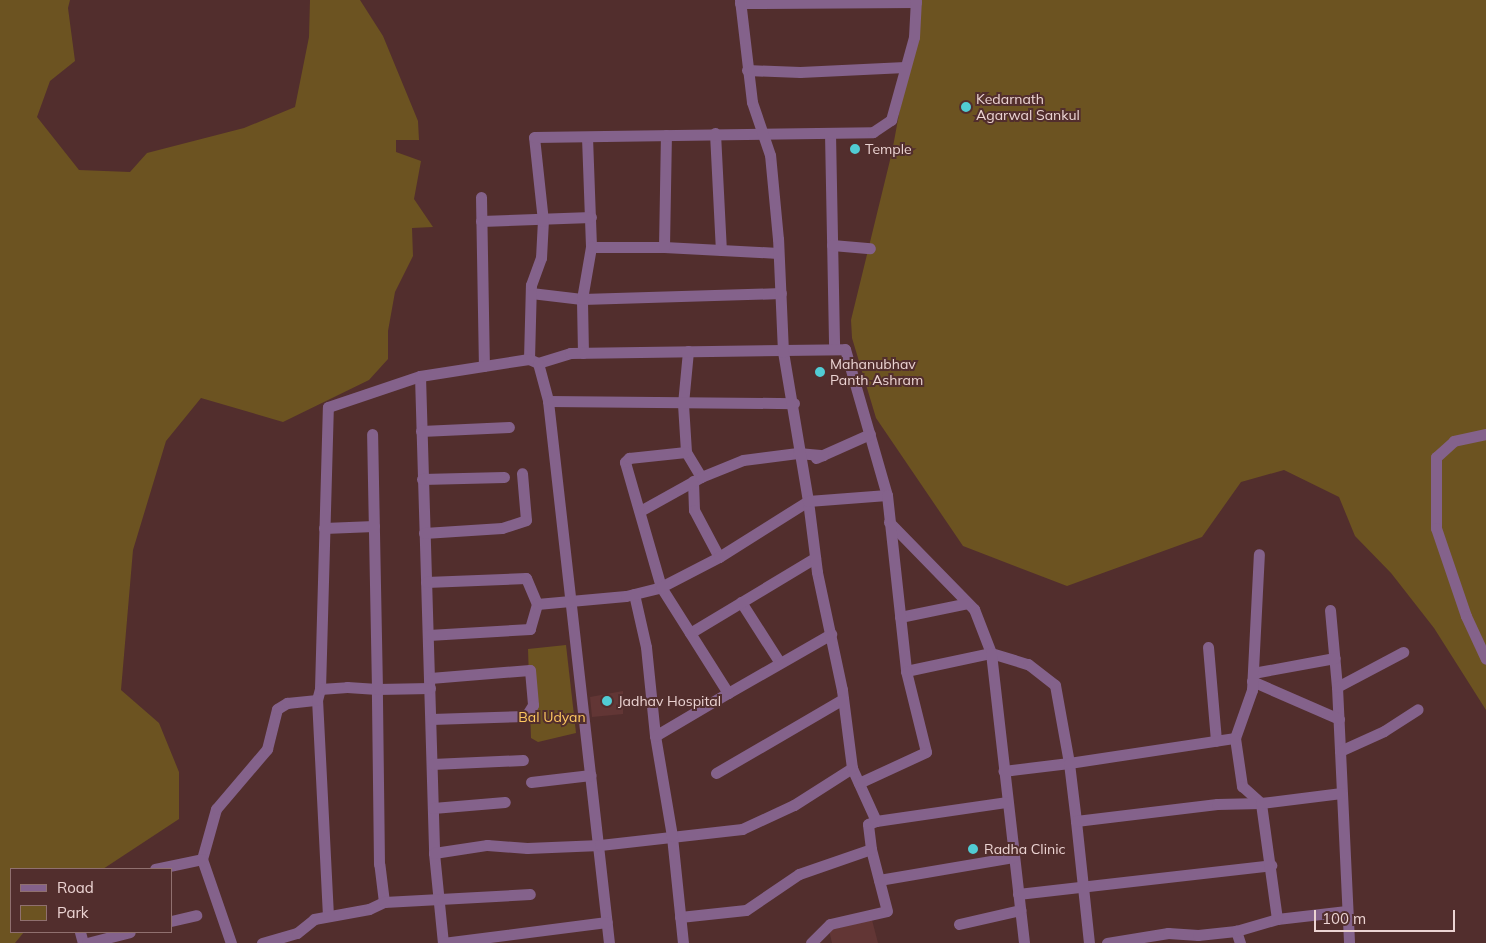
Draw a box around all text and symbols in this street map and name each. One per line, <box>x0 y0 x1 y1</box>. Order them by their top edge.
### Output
place label: Kedarnath Agarwal Sankul <box>976 91 1080 124</box>
marker: Kedarnath Agarwal Sankul <box>960 101 972 113</box>
place label: Temple <box>865 141 912 157</box>
marker: Temple <box>849 143 861 155</box>
place label: Mahanubhav Panth Ashram <box>830 356 923 388</box>
marker: Mahanubhav Panth Ashram <box>814 366 826 378</box>
place label: Jadhav Hospital <box>618 693 721 709</box>
marker: Jadhav Hospital <box>600 694 614 708</box>
park label: Bal Udyan <box>518 709 586 725</box>
place label: Radha Clinic <box>984 841 1065 857</box>
marker: Radha Clinic <box>966 842 980 856</box>
legend <box>10 868 172 933</box>
text: Road <box>57 878 94 897</box>
scale bar <box>1316 900 1457 932</box>
text: Park <box>57 903 89 922</box>
text: 100 m <box>1322 909 1366 928</box>

